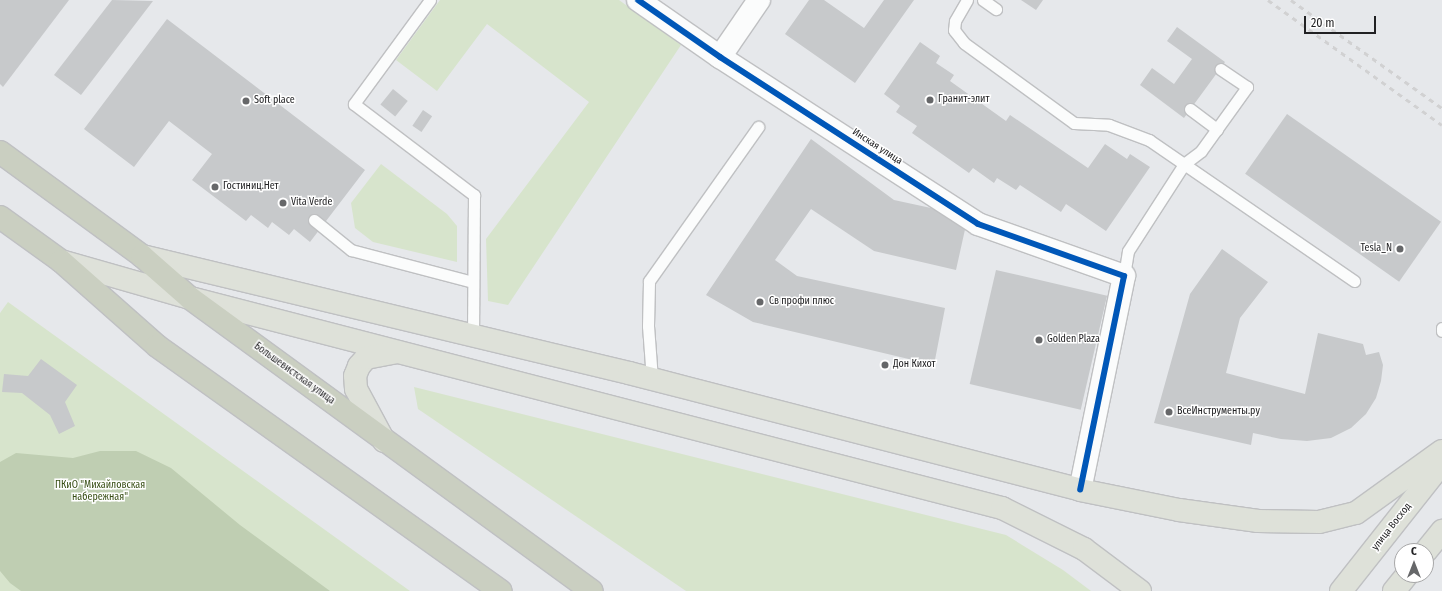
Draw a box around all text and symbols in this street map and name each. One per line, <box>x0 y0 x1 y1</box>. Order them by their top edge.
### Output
scale bar <box>1306 8 1378 34</box>
text: 20 m <box>1311 16 1335 30</box>
place label: Гранит-элит <box>938 94 990 106</box>
place label: Soft place <box>254 95 295 107</box>
marker: Гранит-элит <box>925 95 935 105</box>
marker: Soft place <box>241 96 251 106</box>
street label: Инская улица <box>850 126 904 168</box>
place label: Гостиниц.Нет <box>223 181 279 193</box>
marker: Гостиниц.Нет <box>210 182 220 192</box>
place label: Vita Verde <box>291 197 332 209</box>
marker: Vita Verde <box>278 198 288 208</box>
place label: Tesla_N <box>1360 243 1392 255</box>
marker: Tesla_N <box>1395 244 1405 254</box>
marker: Св профи плюс <box>754 296 766 308</box>
place label: Св профи плюс <box>769 296 834 308</box>
place label: Golden Plaza <box>1047 334 1100 346</box>
marker: Golden Plaza <box>1034 335 1044 345</box>
street label: Большевистская улица <box>251 341 337 407</box>
place label: Дон Кихот <box>893 359 936 371</box>
marker: Дон Кихот <box>880 360 890 370</box>
place label: ВсеИнструменты.ру <box>1177 406 1260 418</box>
marker: ВсеИнструменты.ру <box>1164 407 1174 417</box>
park label: ПКиО "Михайловская набережная" <box>55 479 145 502</box>
street label: улица Восход <box>1370 501 1414 553</box>
north arrow <box>1394 543 1434 583</box>
text: С <box>1411 545 1417 558</box>

